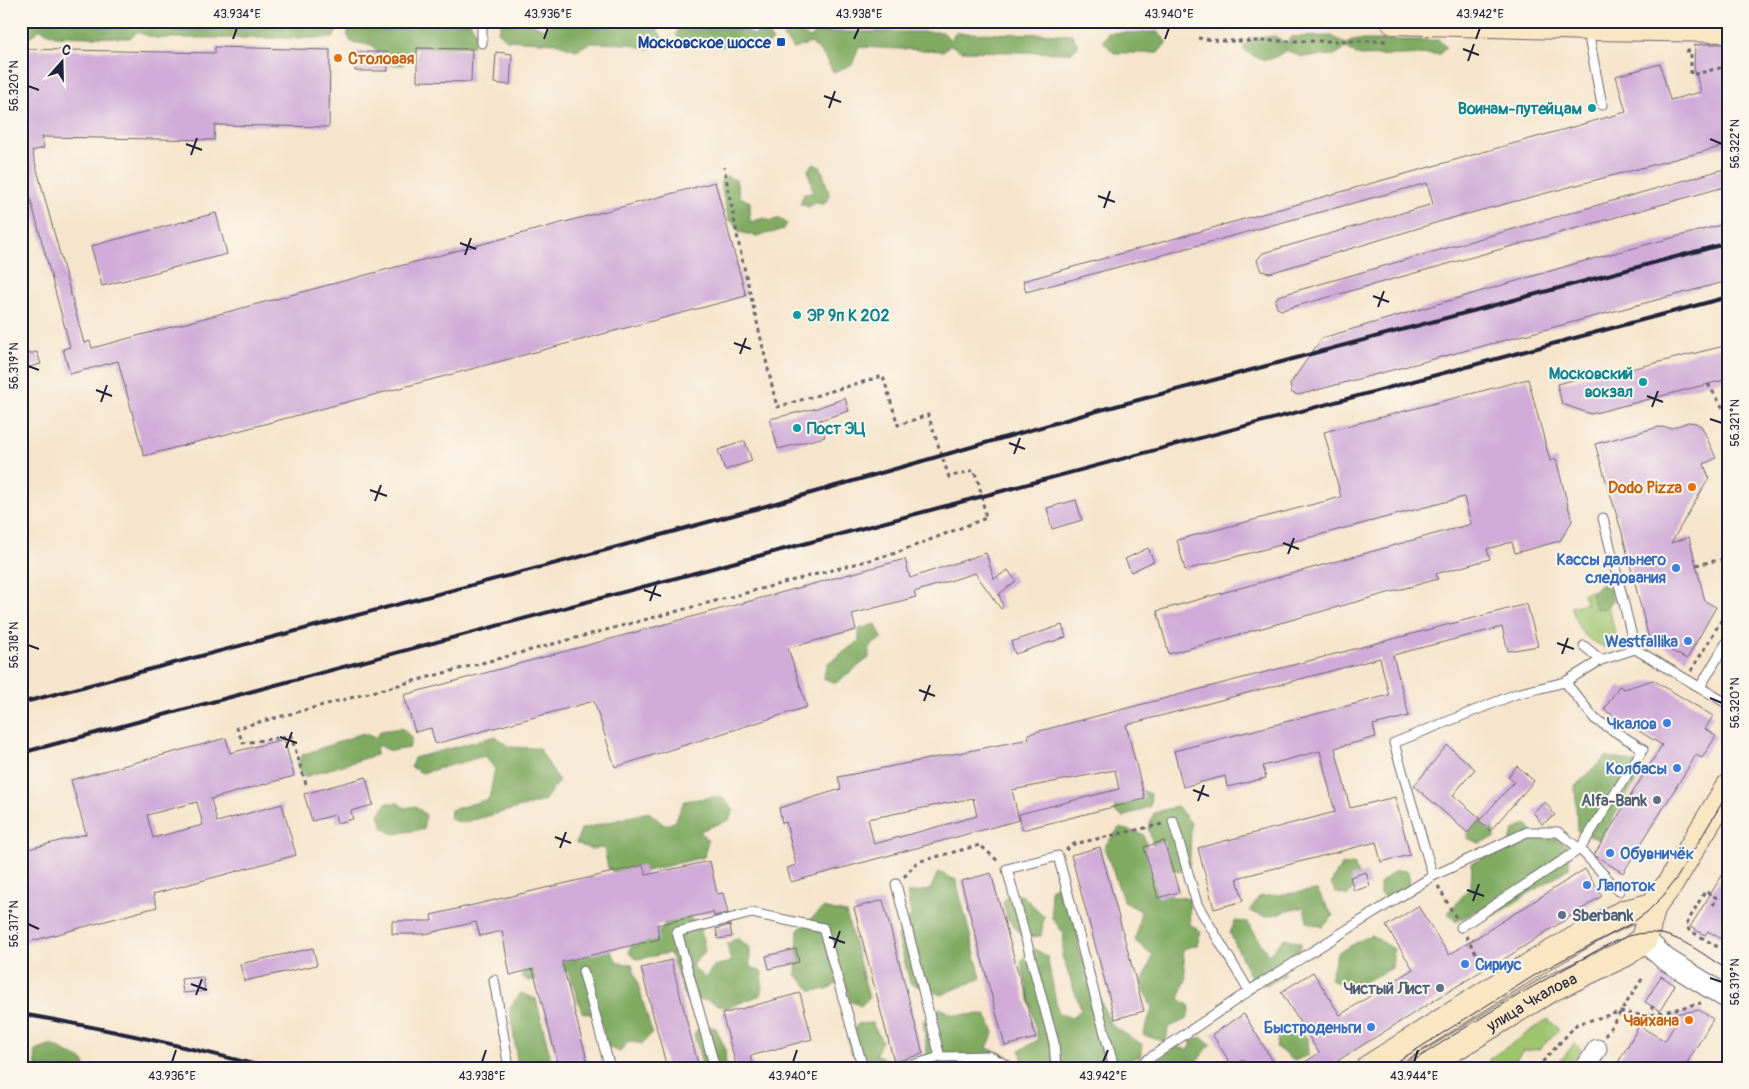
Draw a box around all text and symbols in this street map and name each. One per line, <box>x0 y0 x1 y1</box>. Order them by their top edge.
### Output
text: 43.934°E <box>213 7 261 22</box>
text: 43.936°E <box>524 7 572 22</box>
text: 43.938°E <box>836 7 882 22</box>
text: 43.940°E <box>1144 7 1194 22</box>
text: 43.942°E <box>1456 7 1504 22</box>
place label: Московское шоссе <box>638 33 772 53</box>
marker: Московское шоссе <box>775 36 787 48</box>
north arrow <box>38 38 88 88</box>
text: С <box>59 41 74 60</box>
place label: Столовая <box>348 49 415 69</box>
marker: Столовая <box>332 52 344 64</box>
text: 56.320°N <box>7 60 22 112</box>
place label: Воинам-путейцам <box>1458 99 1582 119</box>
marker: Воинам-путейцам <box>1586 102 1598 114</box>
text: 56.322°N <box>1728 119 1743 169</box>
place label: ЭР 9п К 202 <box>807 306 889 326</box>
marker: ЭР 9п К 202 <box>791 309 803 321</box>
text: 56.319°N <box>7 342 22 390</box>
place label: Московский вокзал <box>1549 364 1633 402</box>
marker: Московский вокзал <box>1637 376 1649 388</box>
text: 56.321°N <box>1728 399 1743 447</box>
place label: Пост ЭЦ <box>807 419 866 439</box>
marker: Пост ЭЦ <box>791 422 803 434</box>
place label: Dodo Pizza <box>1608 478 1683 498</box>
marker: Dodo Pizza <box>1686 481 1698 493</box>
place label: Кассы дальнего следования <box>1557 550 1666 588</box>
marker: Кассы дальнего следования <box>1670 562 1682 574</box>
text: 56.318°N <box>7 622 22 668</box>
place label: Westfallika <box>1605 632 1679 652</box>
marker: Westfallika <box>1682 635 1694 647</box>
text: 56.320°N <box>1728 677 1743 729</box>
place label: Чкалов <box>1607 714 1657 734</box>
marker: Чкалов <box>1661 717 1673 729</box>
place label: Колбасы <box>1606 759 1667 779</box>
marker: Колбасы <box>1671 762 1683 774</box>
place label: Alfa-Bank <box>1581 791 1647 811</box>
marker: Alfa-Bank <box>1651 794 1663 806</box>
place label: Обувничёк <box>1620 844 1694 864</box>
marker: Обувничёк <box>1604 847 1616 859</box>
place label: Лапоток <box>1596 876 1656 896</box>
marker: Лапоток <box>1581 879 1593 891</box>
text: 56.317°N <box>7 900 22 948</box>
place label: Sberbank <box>1572 906 1634 926</box>
marker: Sberbank <box>1556 909 1568 921</box>
place label: Сириус <box>1475 955 1522 975</box>
marker: Сириус <box>1459 958 1471 970</box>
text: 56.319°N <box>1728 958 1743 1006</box>
street label: улица Чкалова <box>1482 969 1580 1037</box>
place label: Чистый Лист <box>1343 979 1431 999</box>
marker: Чистый Лист <box>1434 982 1446 994</box>
place label: Чайхана <box>1623 1011 1680 1031</box>
marker: Чайхана <box>1683 1014 1695 1026</box>
place label: Быстроденьги <box>1264 1018 1362 1038</box>
marker: Быстроденьги <box>1365 1021 1377 1033</box>
text: 43.936°E <box>148 1069 196 1084</box>
text: 43.938°E <box>459 1069 505 1084</box>
text: 43.940°E <box>768 1069 818 1084</box>
text: 43.942°E <box>1079 1069 1127 1084</box>
text: 43.944°E <box>1390 1069 1438 1084</box>

